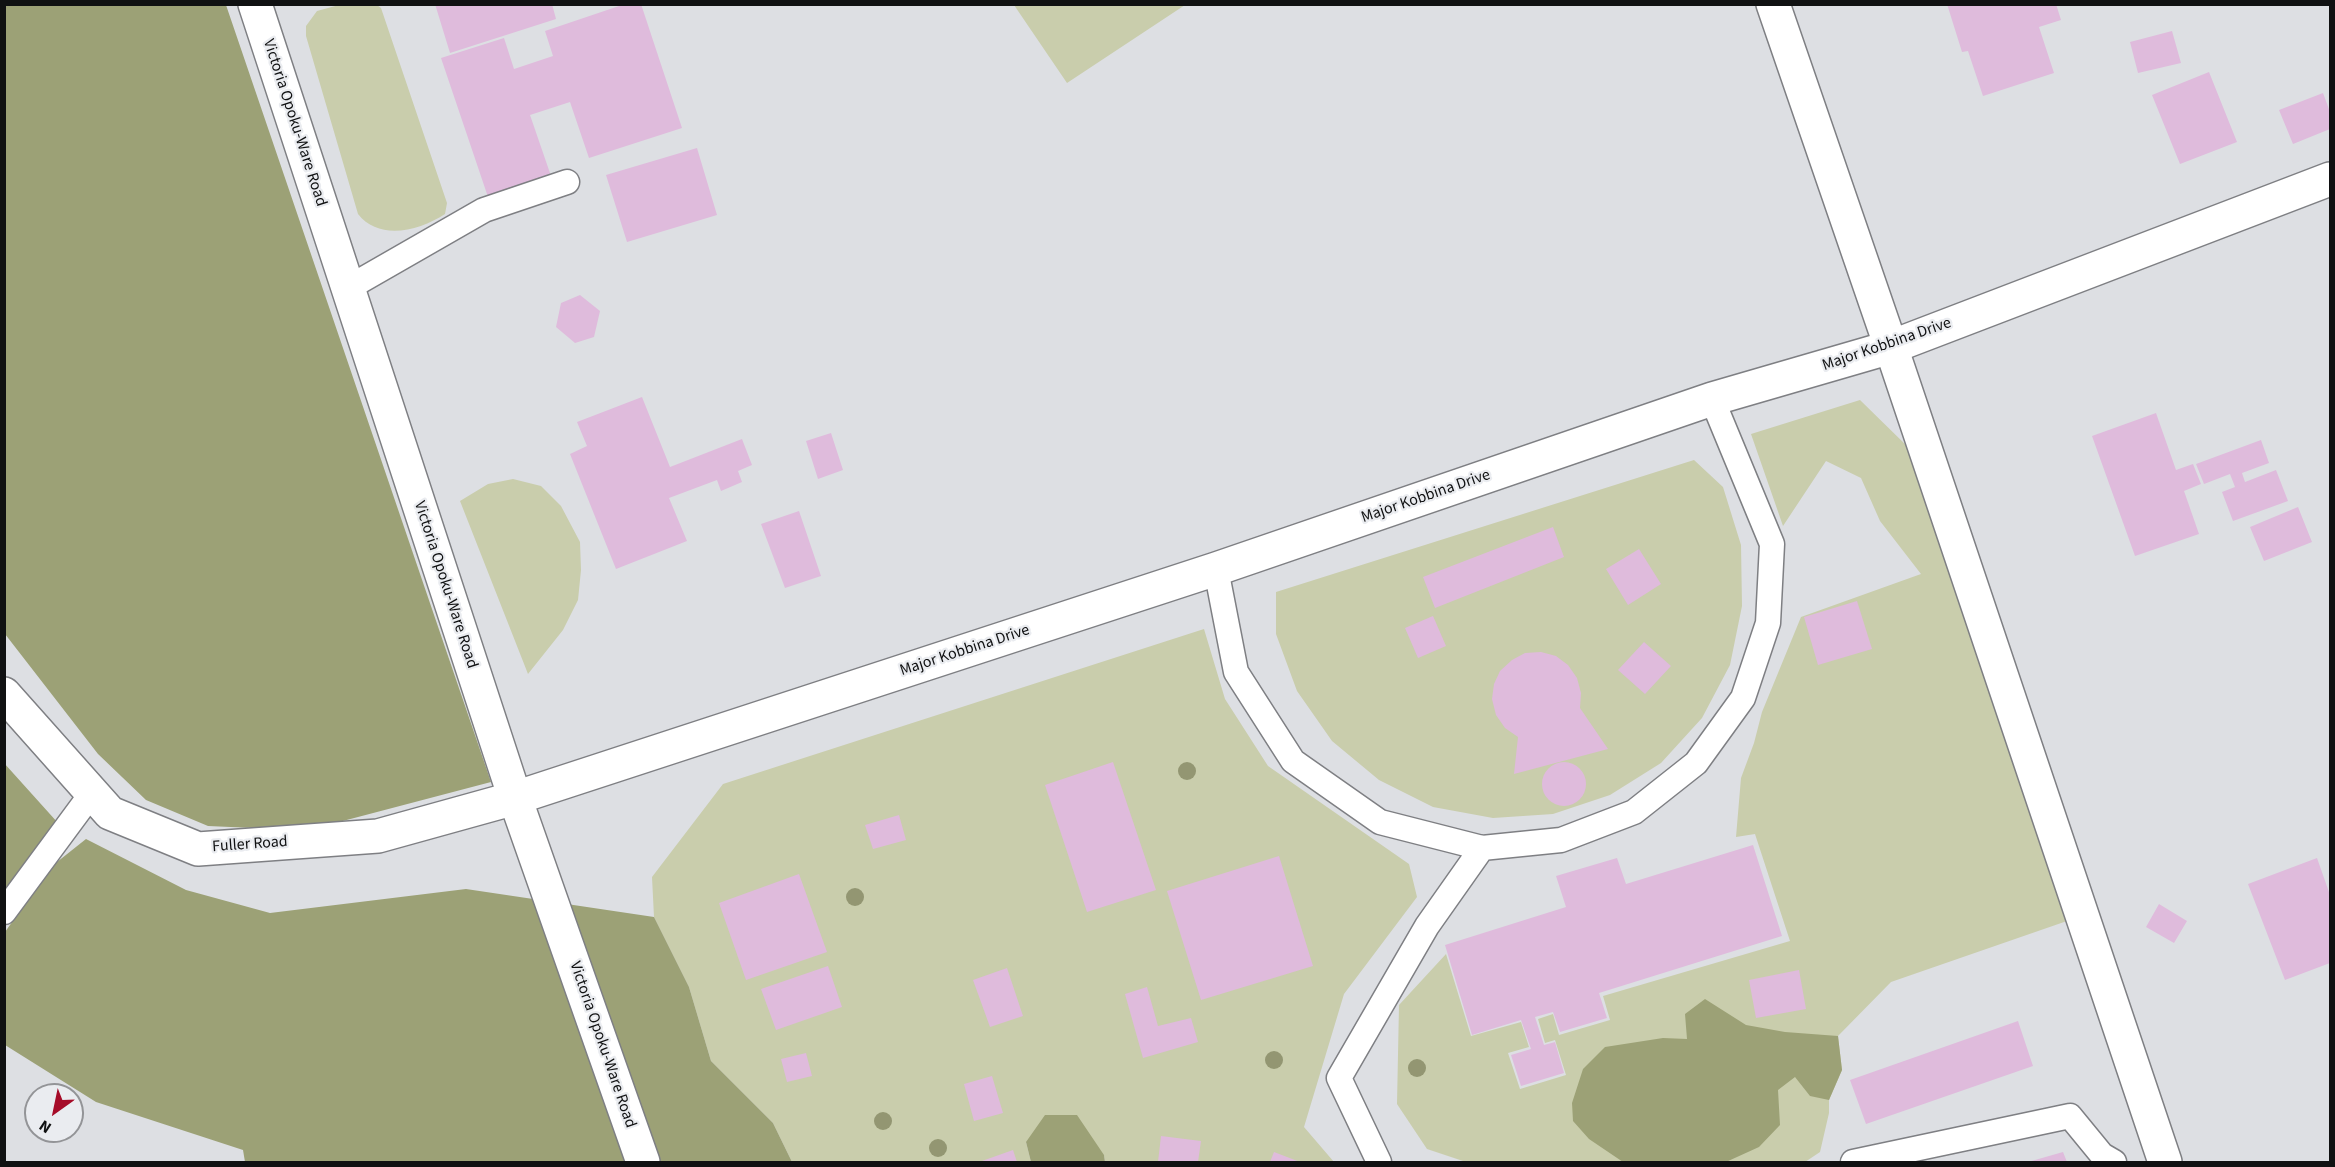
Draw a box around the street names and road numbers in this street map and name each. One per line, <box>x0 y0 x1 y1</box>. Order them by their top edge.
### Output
street label: Victoria Opoku-Ware Road <box>258 37 330 209</box>
street label: Major Kobbina Drive <box>1820 314 1954 376</box>
street label: Major Kobbina Drive <box>1359 466 1493 528</box>
street label: Victoria Opoku-Ware Road <box>409 499 481 671</box>
street label: Major Kobbina Drive <box>898 621 1032 681</box>
street label: Fuller Road <box>212 833 288 857</box>
street label: Victoria Opoku-Ware Road <box>565 959 639 1131</box>

